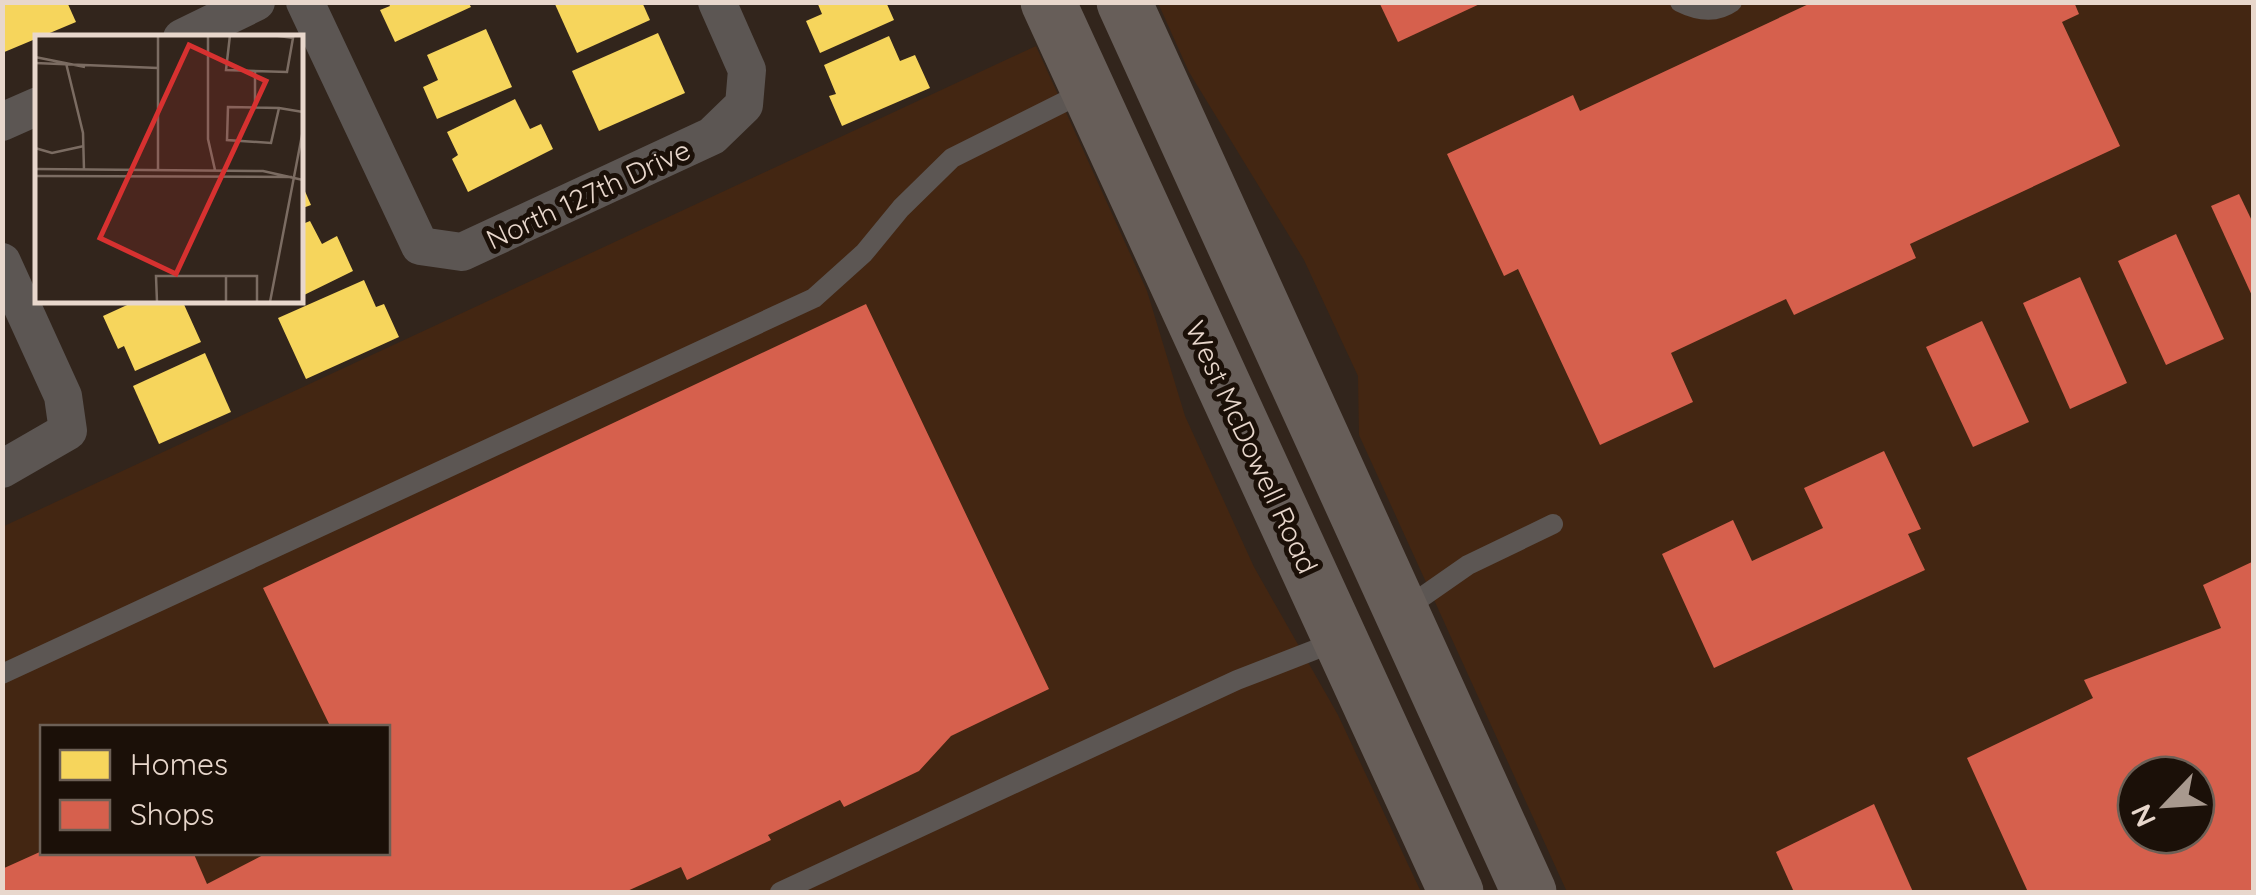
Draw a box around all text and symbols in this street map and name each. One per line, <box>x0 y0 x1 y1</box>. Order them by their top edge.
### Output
inset map <box>35 35 302 302</box>
street label: North 127th Drive <box>480 131 696 257</box>
street label: West McDowell Road <box>1178 315 1326 579</box>
legend <box>40 725 390 855</box>
text: Homes <box>130 745 228 783</box>
north arrow <box>2116 755 2216 855</box>
text: Shops <box>130 795 214 833</box>
text: N <box>2123 799 2163 833</box>

